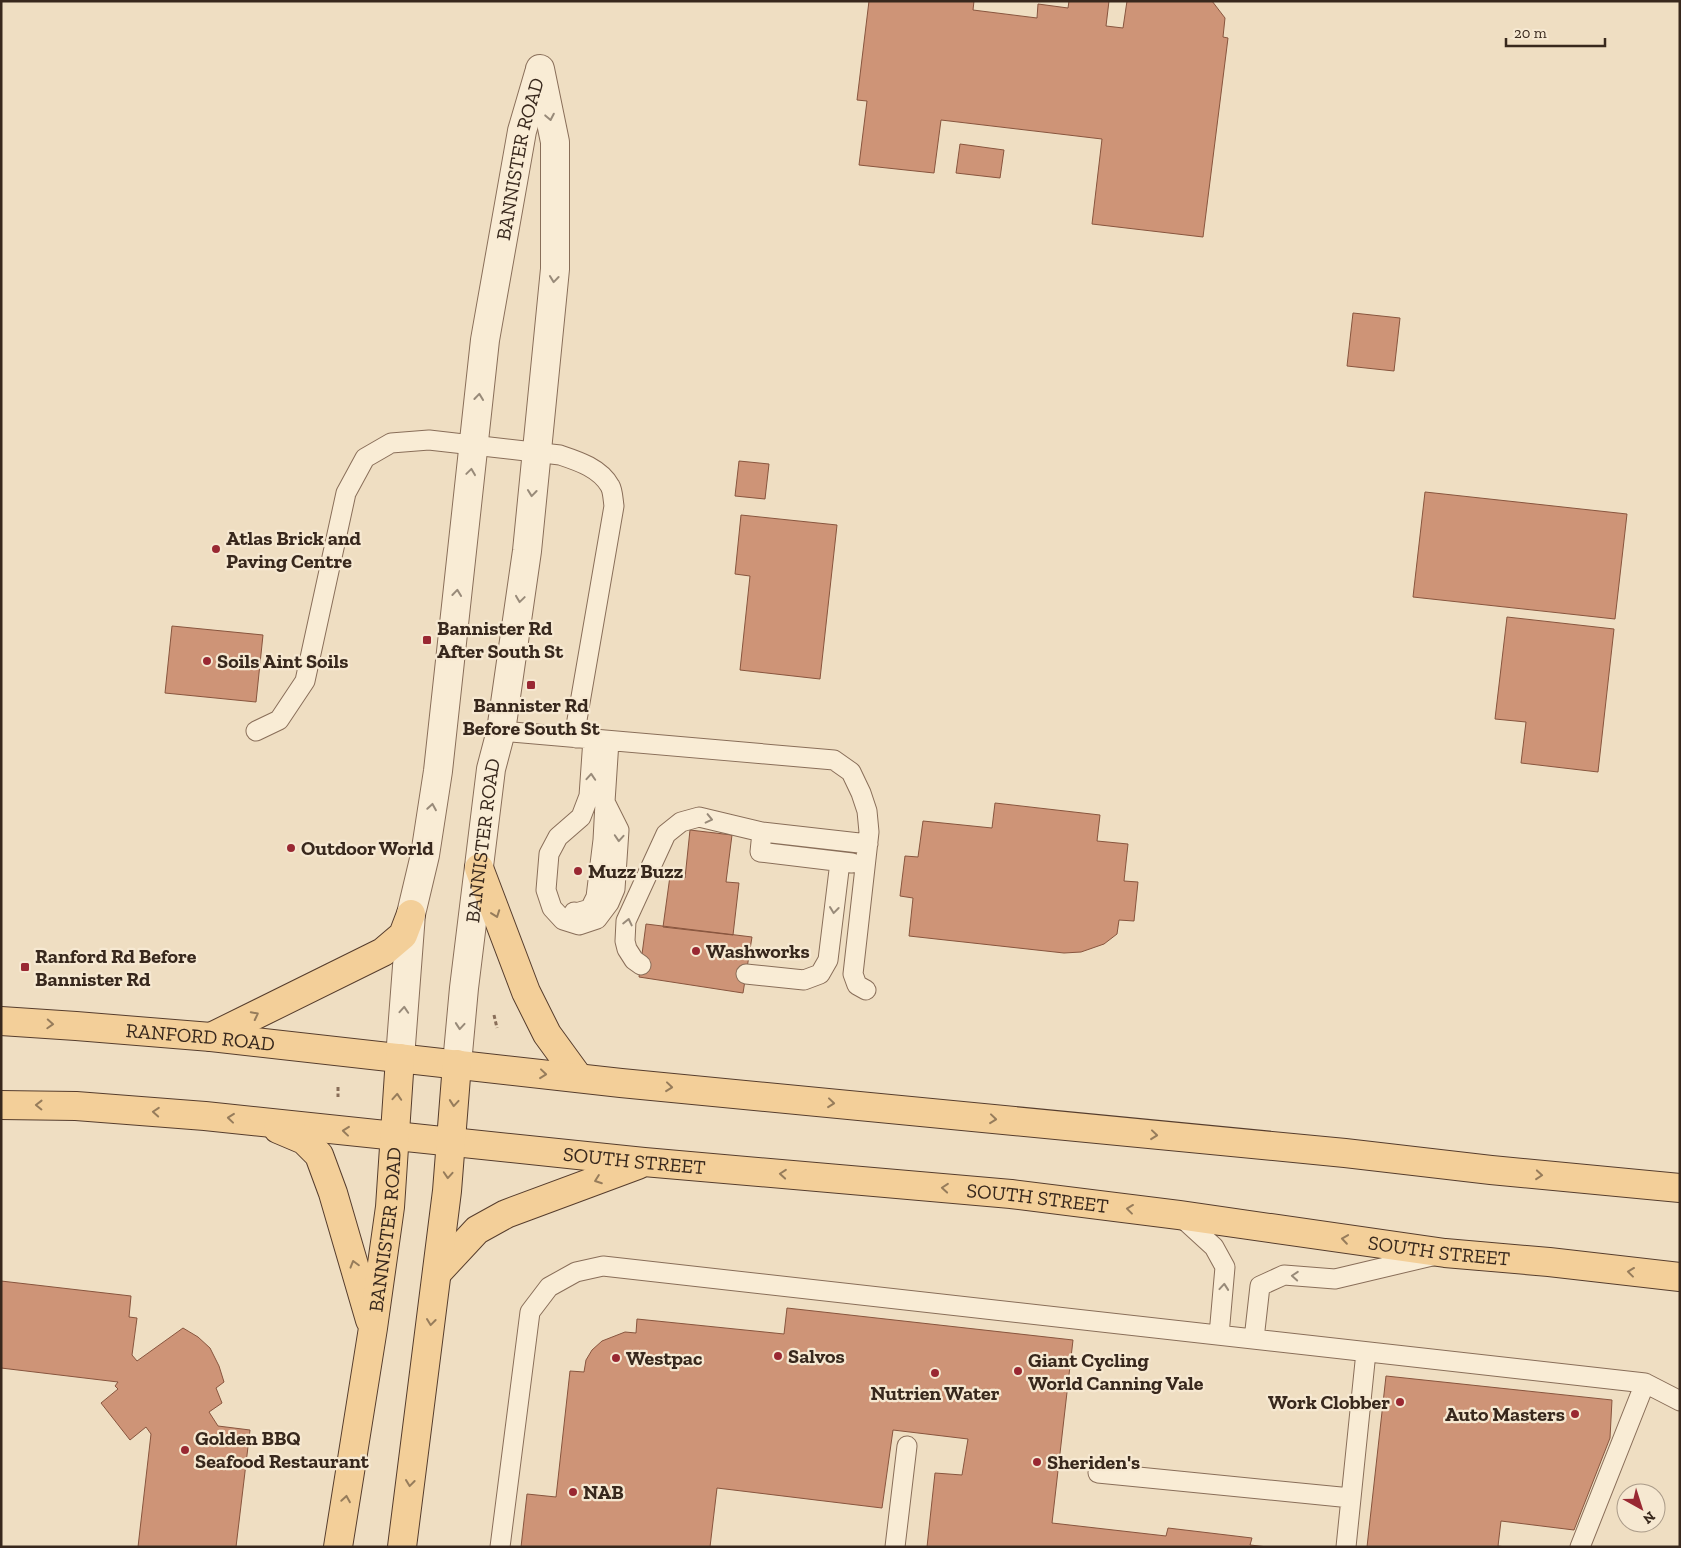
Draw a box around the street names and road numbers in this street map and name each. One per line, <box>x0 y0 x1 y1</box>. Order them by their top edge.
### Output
street label: BANNISTER ROAD <box>491 75 549 242</box>
street label: BANNISTER ROAD <box>460 755 505 924</box>
street label: RANFORD ROAD <box>125 1018 276 1056</box>
street label: SOUTH STREET <box>562 1142 706 1179</box>
street label: BANNISTER ROAD <box>363 1146 406 1313</box>
street label: SOUTH STREET <box>965 1178 1110 1218</box>
street label: SOUTH STREET <box>1366 1230 1511 1271</box>

